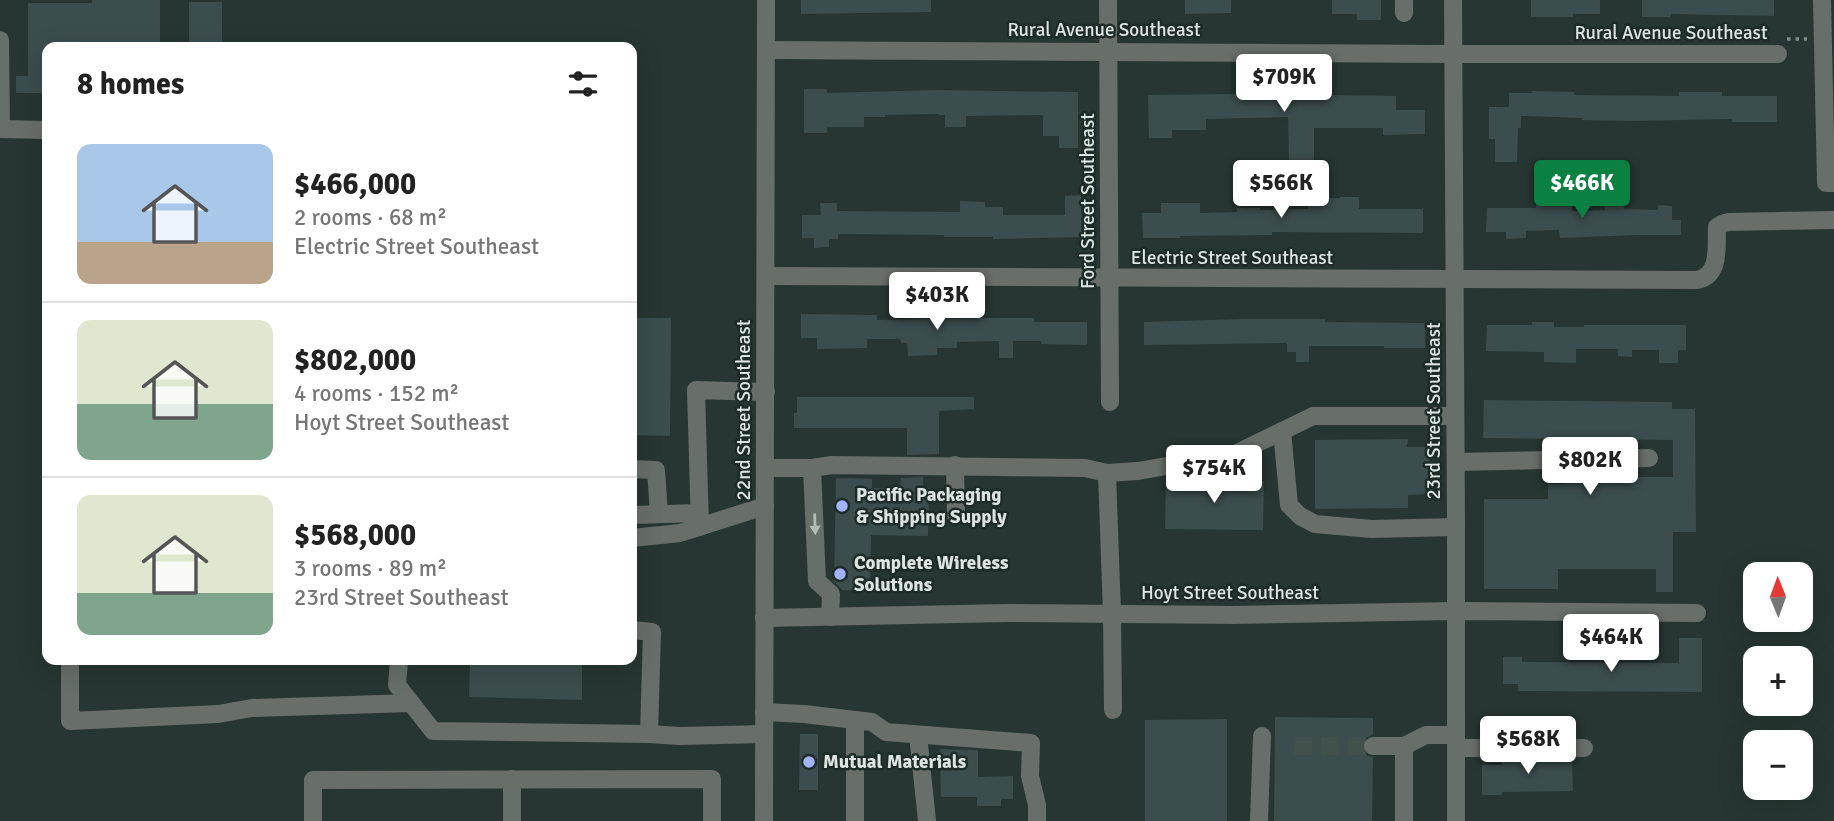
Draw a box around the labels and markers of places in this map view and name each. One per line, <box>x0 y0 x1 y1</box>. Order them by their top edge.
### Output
pin: $709K <box>1235 54 1333 114</box>
pin: $566K <box>1232 160 1330 220</box>
pin: $466K <box>1533 160 1631 220</box>
pin: $403K <box>888 272 986 332</box>
pin: $802K <box>1541 438 1639 497</box>
pin: $754K <box>1165 446 1263 505</box>
place label: Pacific Packaging & Shipping Supply <box>856 483 1007 529</box>
marker: Pacific Packaging & Shipping Supply <box>834 498 850 514</box>
place label: Complete Wireless Solutions <box>854 551 1008 597</box>
marker: Complete Wireless Solutions <box>832 566 848 582</box>
pin: $464K <box>1562 614 1660 674</box>
pin: $568K <box>1479 716 1577 776</box>
place label: Mutual Materials <box>823 750 966 774</box>
marker: Mutual Materials <box>801 754 817 770</box>

